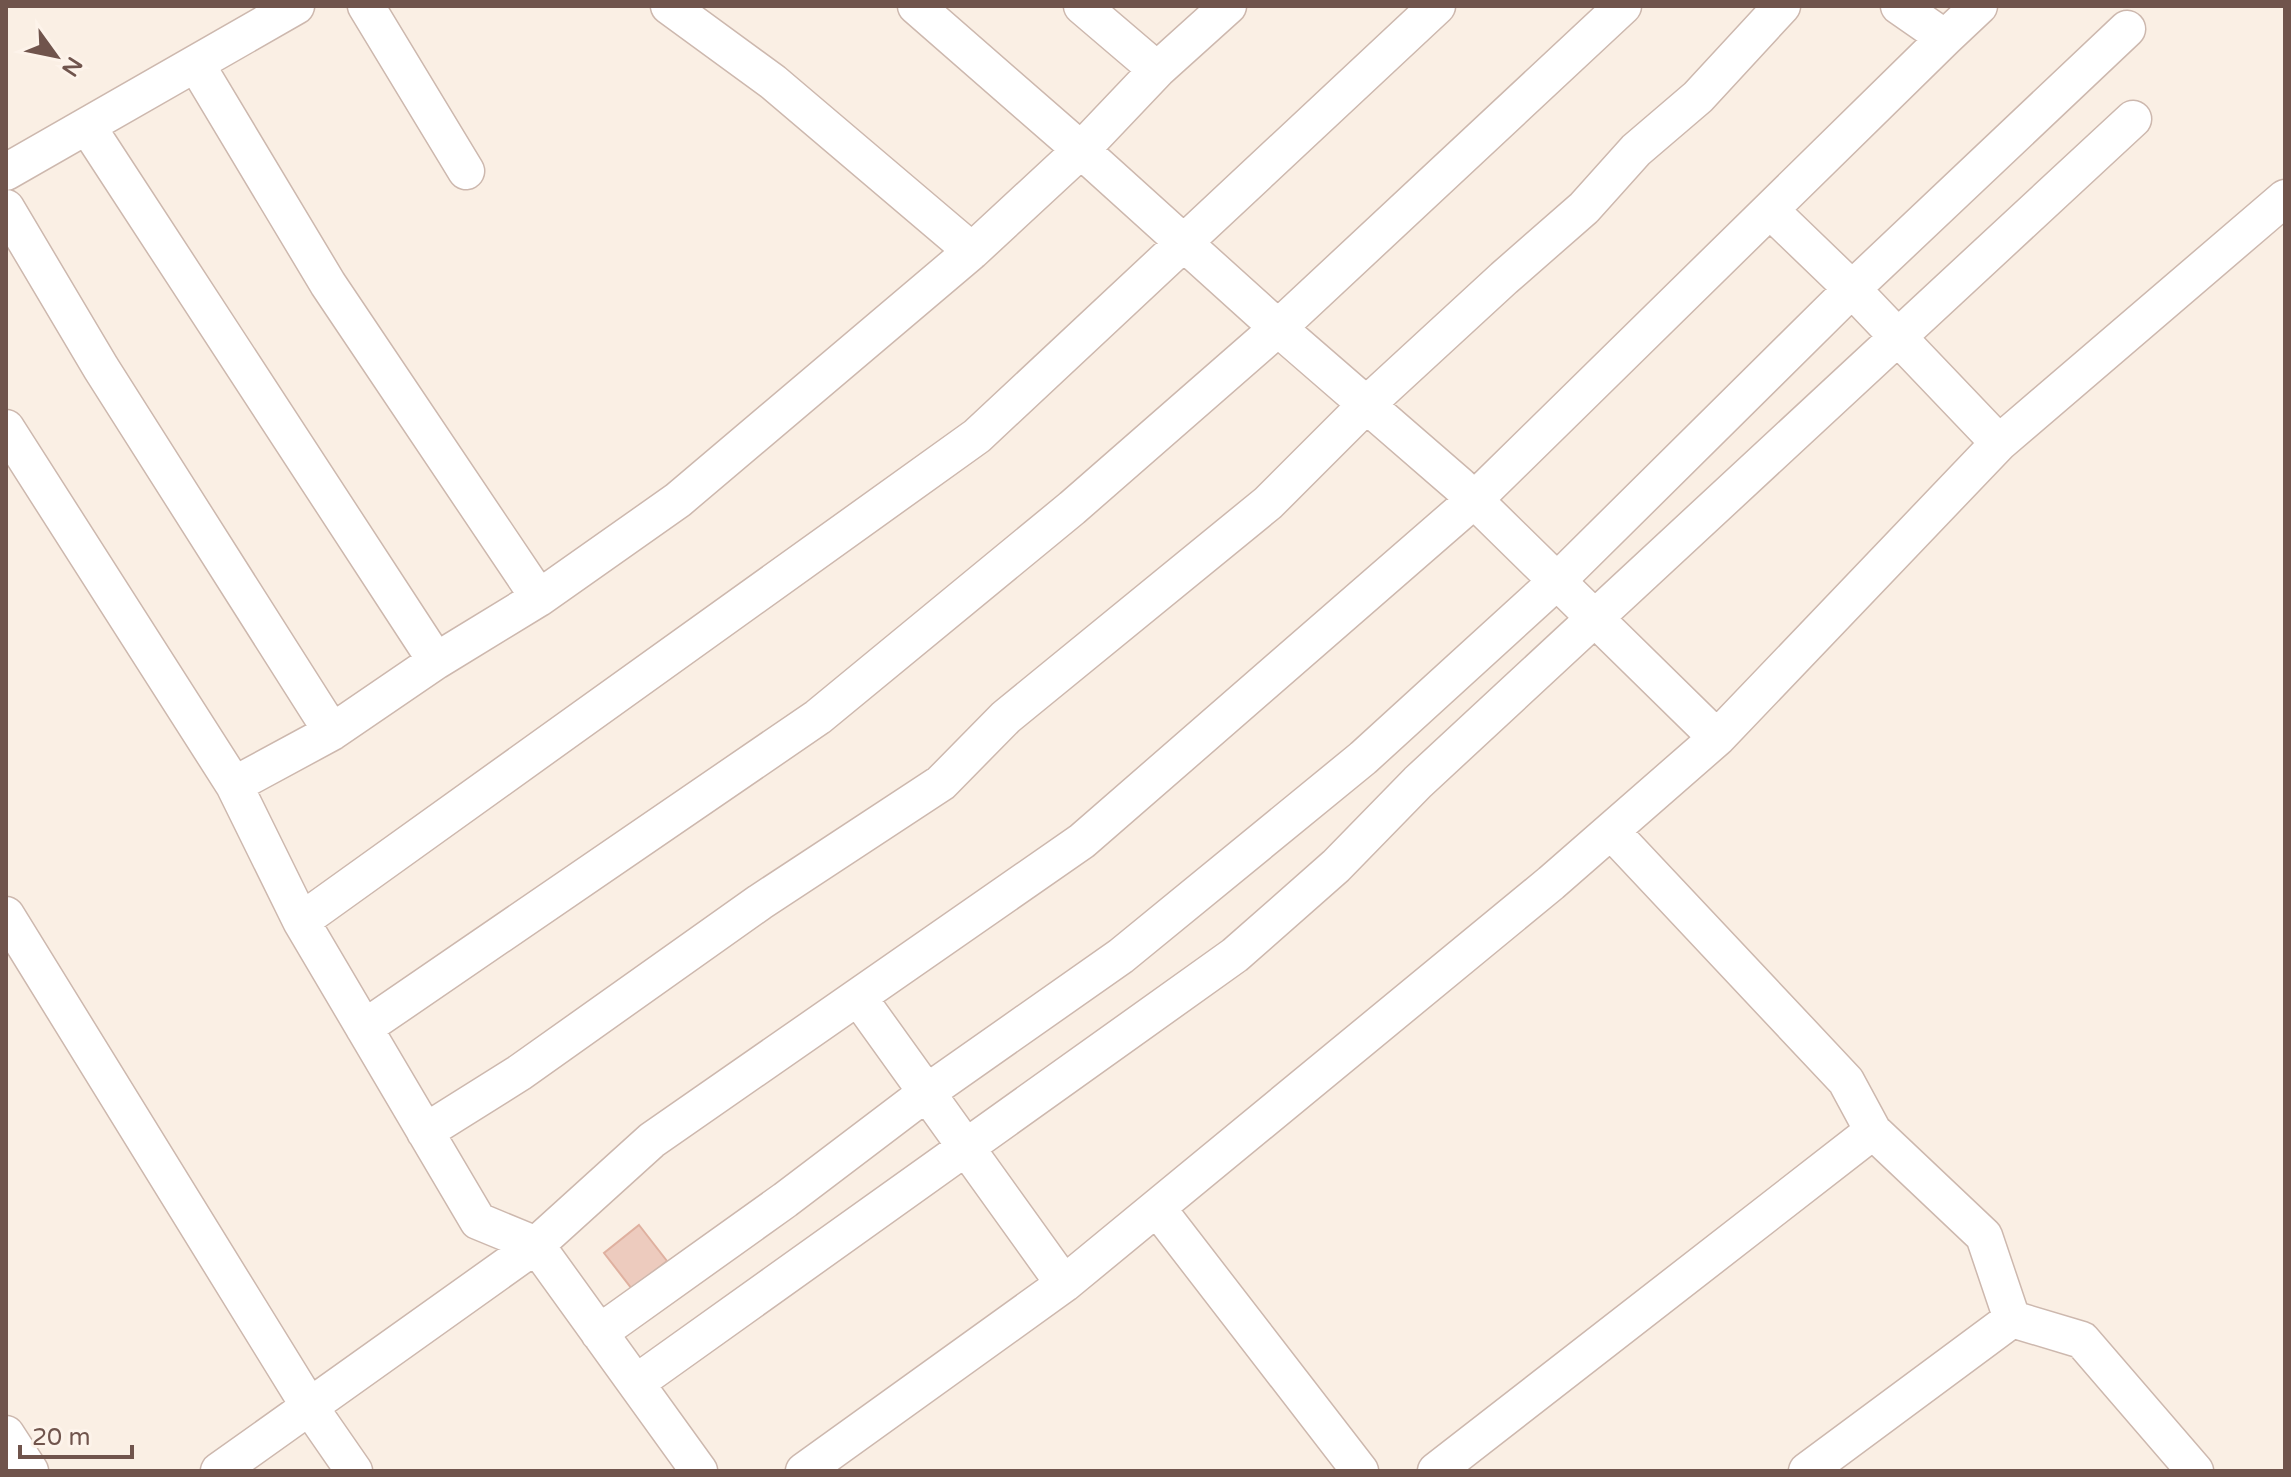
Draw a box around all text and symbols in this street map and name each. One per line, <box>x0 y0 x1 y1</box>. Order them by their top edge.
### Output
north arrow <box>16 16 96 96</box>
text: N <box>56 52 88 81</box>
scale bar <box>20 1409 132 1459</box>
text: 20 m <box>32 1423 90 1452</box>

